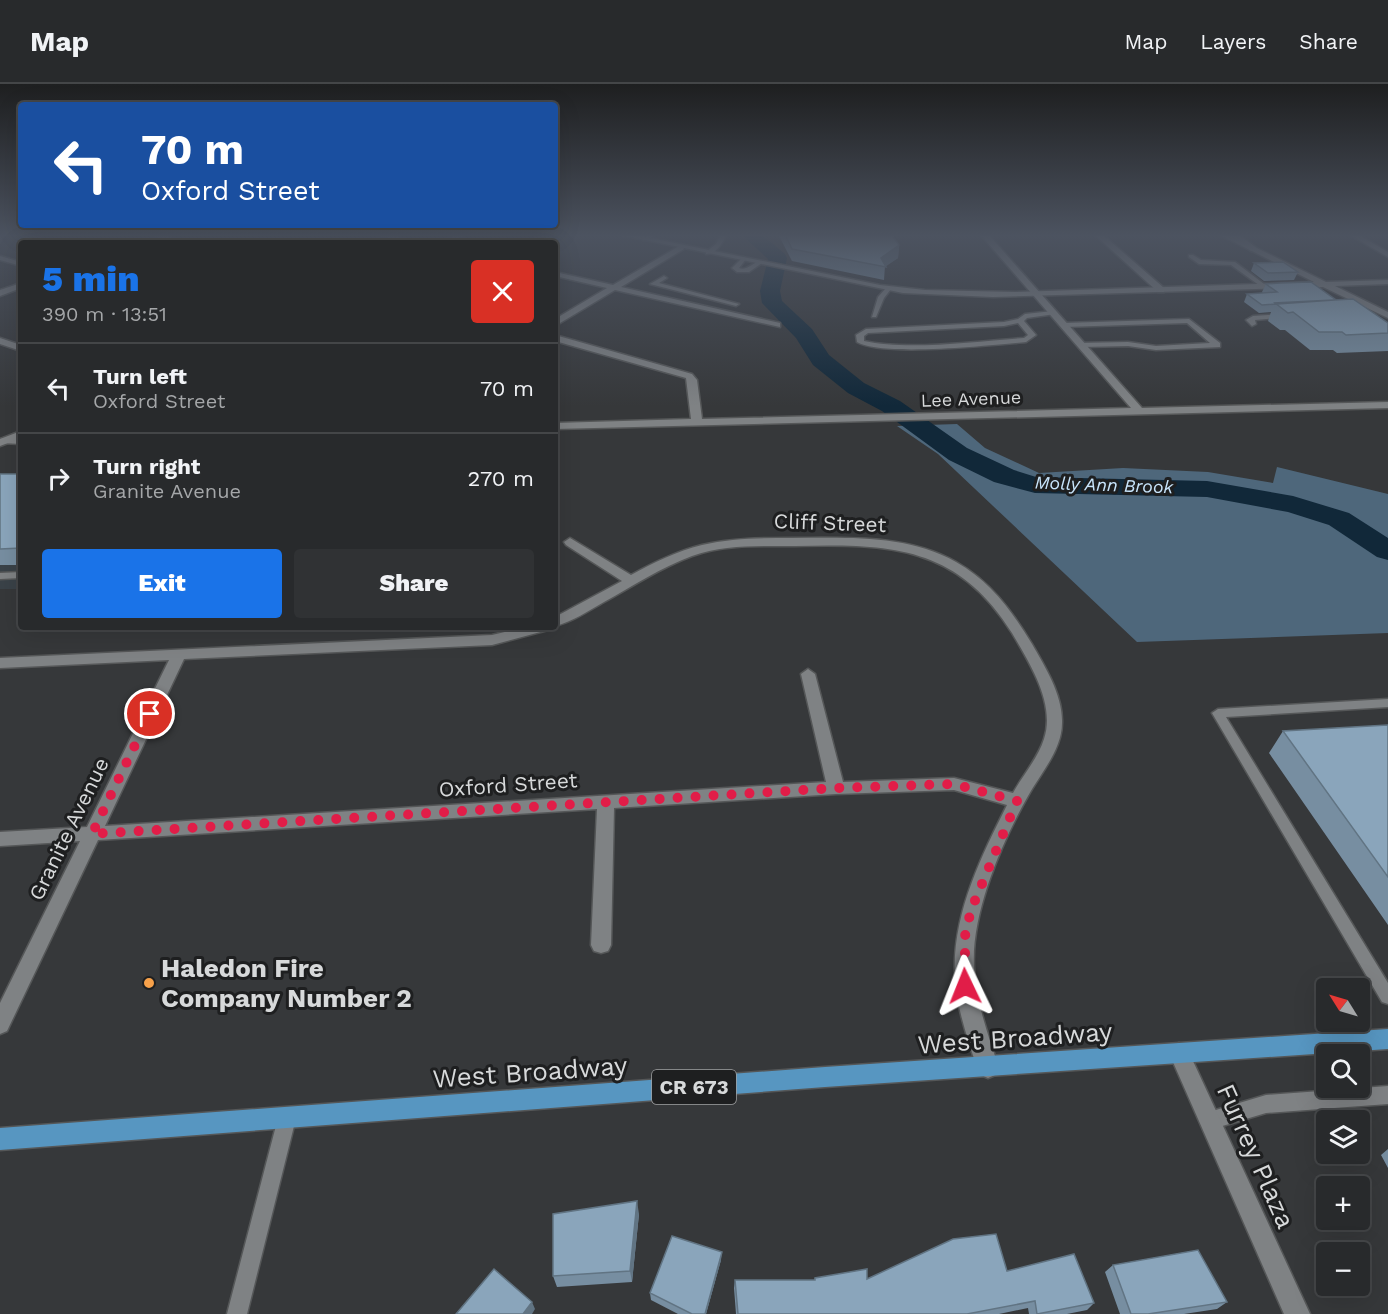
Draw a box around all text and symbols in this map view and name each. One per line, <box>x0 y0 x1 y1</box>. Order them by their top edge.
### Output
text: Map <box>30 25 89 58</box>
text: Map <box>1124 29 1167 54</box>
text: Layers <box>1200 29 1266 54</box>
text: Share <box>1299 29 1358 54</box>
text: 70 m <box>141 125 244 174</box>
icon: left <box>42 126 120 204</box>
text: Oxford Street <box>141 175 320 207</box>
text: 5 min <box>42 258 139 300</box>
button: close <box>471 260 534 323</box>
text: 390 m · 13:51 <box>42 302 167 326</box>
text: Turn left <box>93 364 187 389</box>
icon: left <box>42 372 75 405</box>
text: 70 m <box>480 376 534 401</box>
street label: Lee Avenue <box>920 386 1021 411</box>
text: Oxford Street <box>93 389 225 413</box>
text: Turn right <box>93 454 200 479</box>
icon: right <box>42 462 75 495</box>
text: 270 m <box>468 466 534 491</box>
water label: Molly Ann Brook <box>1034 472 1175 497</box>
text: Granite Avenue <box>93 479 241 503</box>
street label: Cliff Street <box>773 508 887 537</box>
button: Exit <box>42 549 282 618</box>
button: Share <box>294 549 534 618</box>
pin <box>124 688 175 739</box>
icon: arrive <box>133 697 166 730</box>
street label: Granite Avenue <box>23 753 114 904</box>
street label: Oxford Street <box>438 767 578 802</box>
place label: Haledon Fire Company Number 2 <box>161 953 412 1013</box>
position arrow <box>933 954 997 1018</box>
marker: Haledon Fire Company Number 2 <box>142 976 156 990</box>
north arrow <box>1316 978 1370 1032</box>
map controls <box>1316 978 1370 1296</box>
street label: West Broadway <box>917 1016 1114 1060</box>
button: search <box>1316 1044 1370 1098</box>
street label: West Broadway <box>432 1050 629 1094</box>
road number: CR 673 <box>652 1070 736 1104</box>
street label: Furrey Plaza <box>1211 1079 1301 1233</box>
button: layers <box>1316 1110 1370 1164</box>
button: + <box>1316 1176 1370 1230</box>
button: − <box>1316 1242 1370 1296</box>

